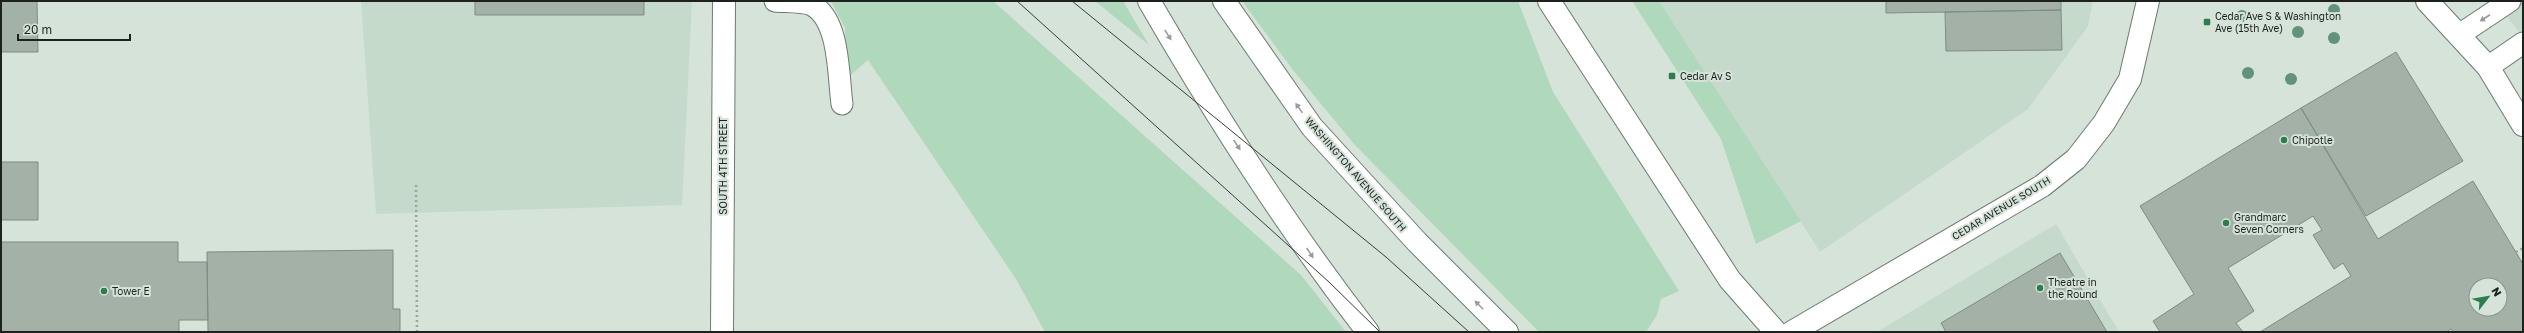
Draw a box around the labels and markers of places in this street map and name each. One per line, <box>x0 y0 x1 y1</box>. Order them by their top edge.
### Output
place label: Cedar Ave S & Washington Ave (15th Ave) <box>2215 10 2341 34</box>
marker: Cedar Ave S & Washington Ave (15th Ave) <box>2202 17 2212 27</box>
place label: Cedar Av S <box>1680 70 1731 82</box>
marker: Cedar Av S <box>1667 71 1677 81</box>
place label: Chipotle <box>2292 134 2333 146</box>
marker: Chipotle <box>2279 135 2289 145</box>
place label: Grandmarc Seven Corners <box>2234 211 2304 235</box>
marker: Grandmarc Seven Corners <box>2221 218 2231 228</box>
place label: Theatre in the Round <box>2048 276 2098 300</box>
marker: Theatre in the Round <box>2035 283 2045 293</box>
place label: Tower E <box>112 285 150 297</box>
marker: Tower E <box>99 286 109 296</box>

